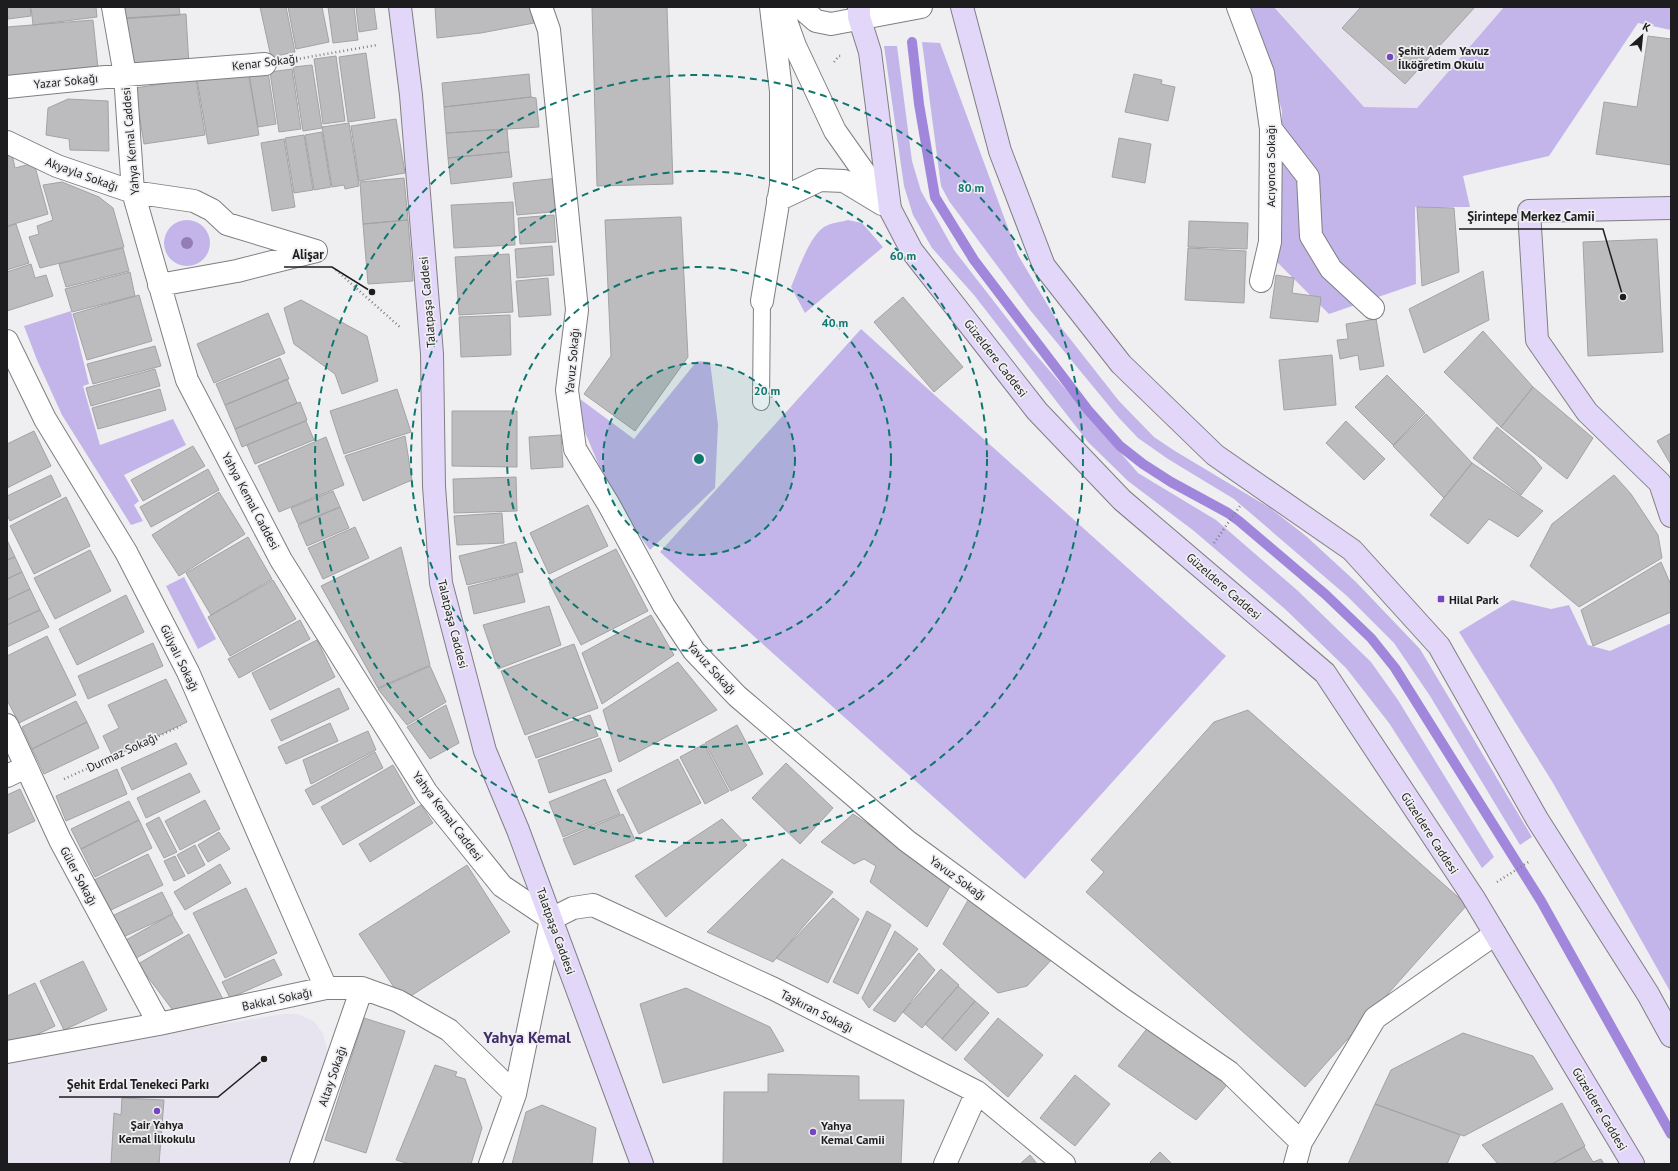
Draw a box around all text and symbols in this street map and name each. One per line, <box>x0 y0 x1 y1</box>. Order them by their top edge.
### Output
north arrow <box>1622 16 1662 56</box>
text: K <box>1640 19 1653 35</box>
place label: Şehit Adem Yavuz İlköğretim Okulu <box>1398 43 1490 72</box>
street label: Kenar Sokağı <box>231 50 299 74</box>
marker: Şehit Adem Yavuz İlköğretim Okulu <box>1385 52 1395 62</box>
street label: Yazar Sokağı <box>33 70 99 92</box>
street label: Yahya Kemal Caddesi <box>118 86 142 196</box>
street label: Acıyonca Sokağı <box>1263 125 1278 207</box>
street label: Akyayla Sokağı <box>43 154 121 194</box>
text: 80 m <box>958 180 984 195</box>
callout: Şirintepe Merkez Camii <box>1459 204 1603 229</box>
text: Şirintepe Merkez Camii <box>1467 208 1595 225</box>
callout: Alişar <box>284 242 332 267</box>
text: Alişar <box>292 246 324 263</box>
text: 60 m <box>890 248 916 263</box>
street label: Talatpaşa Caddesi <box>416 256 438 348</box>
text: 40 m <box>822 315 848 330</box>
street label: Güzeldere Caddesi <box>961 316 1031 400</box>
street label: Yavuz Sokağı <box>562 327 582 395</box>
text: 20 m <box>754 383 780 398</box>
street label: Yahya Kemal Caddesi <box>219 450 283 552</box>
centre of rings <box>692 452 706 466</box>
street label: Güzeldere Caddesi <box>1183 549 1265 623</box>
street label: Talatpaşa Caddesi <box>435 578 471 670</box>
place label: Hilal Park <box>1449 592 1499 607</box>
marker: Hilal Park <box>1436 594 1446 604</box>
street label: Gülyalı Sokağı <box>157 622 203 694</box>
street label: Yavuz Sokağı <box>684 638 740 698</box>
street label: Durmaz Sokağı <box>84 729 160 775</box>
street label: Yahya Kemal Caddesi <box>409 768 487 864</box>
street label: Güzeldere Caddesi <box>1398 789 1462 877</box>
street label: Güler Sokağı <box>57 844 101 908</box>
street label: Yavuz Sokağı <box>927 852 989 904</box>
street label: Talatpaşa Caddesi <box>533 885 579 977</box>
street label: Bakkal Sokağı <box>241 984 313 1014</box>
street label: Taşkıran Sokağı <box>778 986 856 1036</box>
district label: Yahya Kemal <box>482 1027 571 1047</box>
street label: Altay Sokağı <box>315 1044 349 1108</box>
street label: Güzeldere Caddesi <box>1569 1065 1631 1153</box>
callout: Şehit Erdal Tenekeci Parkı <box>59 1072 218 1097</box>
text: Şehit Erdal Tenekeci Parkı <box>67 1076 209 1093</box>
marker: Şair Yahya Kemal İlkokulu <box>152 1106 162 1116</box>
place label: Şair Yahya Kemal İlkokulu <box>119 1117 195 1146</box>
place label: Yahya Kemal Camii <box>820 1118 885 1147</box>
marker: Yahya Kemal Camii <box>808 1127 818 1137</box>

